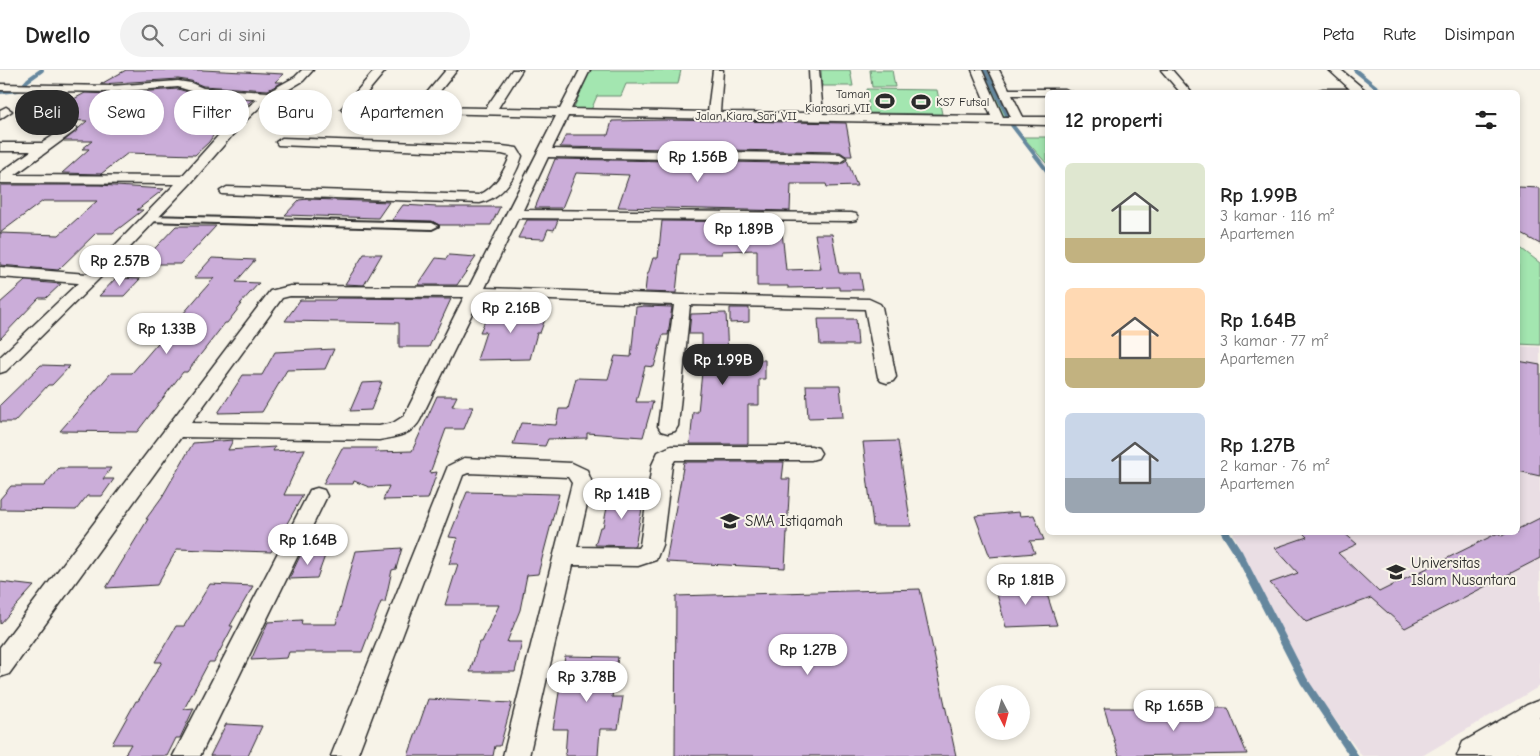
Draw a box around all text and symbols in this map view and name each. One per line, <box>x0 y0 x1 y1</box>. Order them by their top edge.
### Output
search box <box>120 12 470 57</box>
text: Dwello <box>25 21 90 49</box>
icon: search <box>138 21 166 49</box>
text: Cari di sini <box>178 24 266 46</box>
text: Peta <box>1322 24 1355 45</box>
text: Rute <box>1383 24 1416 45</box>
text: Disimpan <box>1444 24 1515 45</box>
place label: Taman Kiarasari VII <box>805 87 870 115</box>
chip: Beli <box>15 90 79 135</box>
chip: Sewa <box>89 90 164 135</box>
chip: Filter <box>174 90 249 135</box>
chip: Baru <box>259 90 332 135</box>
chip: Apartemen <box>342 90 462 135</box>
sports icon: Taman Kiarasari VII <box>874 90 896 112</box>
sports icon: KS7 Futsal <box>910 91 932 113</box>
place label: KS7 Futsal <box>936 95 989 109</box>
icon: filters <box>1472 106 1500 134</box>
text: 12 properti <box>1065 108 1163 132</box>
street label: Jalan Kiara Sari VII <box>695 109 797 123</box>
pin: Rp 1.56B <box>646 140 750 183</box>
text: Rp 1.56B <box>668 148 728 166</box>
icon: home <box>1105 183 1165 243</box>
text: Rp 1.99B <box>1220 183 1298 207</box>
text: 3 kamar · 116 m² <box>1220 207 1334 225</box>
pin: Rp 1.89B <box>692 212 796 255</box>
text: Rp 1.89B <box>715 220 773 238</box>
text: Apartemen <box>1220 225 1295 243</box>
pin: Rp 2.57B <box>68 244 172 287</box>
text: Rp 2.57B <box>90 252 150 270</box>
pin: Rp 2.16B <box>459 292 563 334</box>
text: Rp 2.16B <box>482 299 540 317</box>
icon: home <box>1105 308 1165 368</box>
text: Rp 1.64B <box>1220 308 1296 332</box>
pin: Rp 1.33B <box>115 312 219 355</box>
text: Rp 1.33B <box>138 320 196 338</box>
text: 3 kamar · 77 m² <box>1220 332 1328 350</box>
pin: Rp 1.99B <box>671 344 775 386</box>
text: Apartemen <box>1220 350 1295 368</box>
text: Rp 1.99B <box>693 351 753 369</box>
icon: home <box>1105 433 1165 493</box>
text: Rp 1.27B <box>1220 433 1295 457</box>
text: 2 kamar · 76 m² <box>1220 457 1329 475</box>
text: Apartemen <box>1220 475 1295 493</box>
pin: Rp 1.41B <box>570 478 674 520</box>
text: Rp 1.41B <box>594 485 650 503</box>
school or university icon: SMA Istiqamah <box>719 510 741 532</box>
place label: SMA Istiqamah <box>745 512 843 530</box>
pin: Rp 1.64B <box>256 524 360 566</box>
text: Rp 1.64B <box>279 531 337 549</box>
place label: Universitas Islam Nusantara <box>1411 554 1516 589</box>
school or university icon: Universitas Islam Nusantara <box>1385 561 1407 583</box>
pin: Rp 1.81B <box>974 564 1078 606</box>
text: Rp 1.81B <box>998 571 1054 589</box>
pin: Rp 1.27B <box>756 634 860 676</box>
text: Rp 1.27B <box>779 641 837 659</box>
pin: Rp 3.78B <box>535 660 639 703</box>
text: Rp 3.78B <box>558 668 616 686</box>
north arrow <box>975 685 1030 740</box>
map controls <box>975 685 1030 740</box>
pin: Rp 1.65B <box>1122 690 1226 732</box>
text: Rp 1.65B <box>1144 697 1204 715</box>

